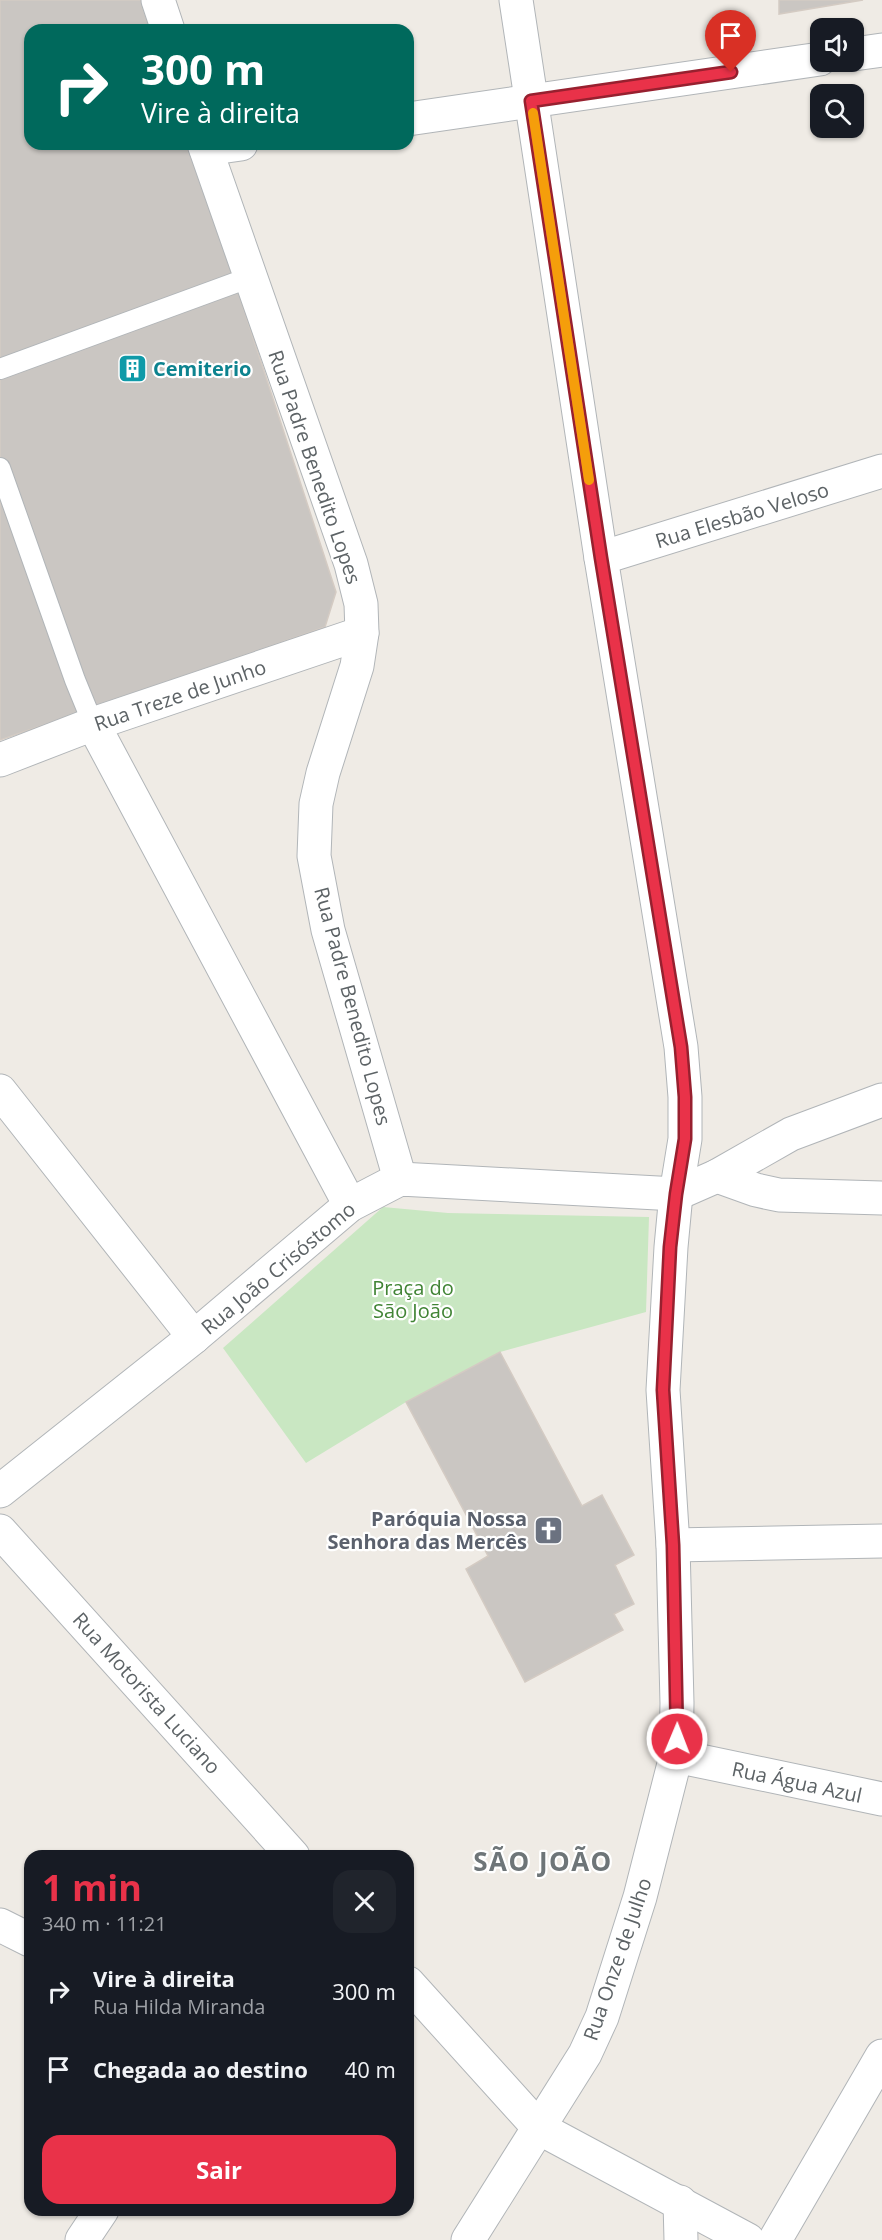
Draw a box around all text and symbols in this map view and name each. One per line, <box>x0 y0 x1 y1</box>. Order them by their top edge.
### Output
pin <box>705 10 756 72</box>
map controls <box>810 18 864 138</box>
button: sound <box>810 18 864 72</box>
icon: arrive <box>714 19 747 52</box>
text: 300 m <box>141 40 265 97</box>
icon: right <box>42 48 120 126</box>
button: search <box>810 84 864 138</box>
text: Vire à direita <box>141 94 300 131</box>
street label: Rua Padre Benedito Lopes <box>262 346 368 588</box>
building icon: Cemiterio <box>116 352 148 384</box>
place label: Cemiterio <box>153 355 251 382</box>
street label: Rua Elesbão Veloso <box>652 476 832 554</box>
street label: Rua Treze de Junho <box>91 653 269 737</box>
street label: Rua Padre Benedito Lopes <box>308 884 398 1128</box>
street label: Rua João Crisóstomo <box>195 1196 361 1340</box>
park label: Praça do São João <box>372 1274 454 1324</box>
place label: Paróquia Nossa Senhora das Mercês <box>327 1505 527 1555</box>
church icon: Paróquia Nossa Senhora das Mercês <box>532 1514 564 1546</box>
street label: Rua Motorista Luciano <box>67 1606 227 1780</box>
position arrow <box>645 1707 709 1771</box>
street label: Rua Água Azul <box>729 1755 865 1809</box>
district label: SÃO JOÃO <box>473 1843 613 1879</box>
text: 1 min <box>42 1863 142 1912</box>
button: close <box>333 1870 396 1933</box>
street label: Rua Onze de Julho <box>577 1874 657 2044</box>
text: 340 m · 11:21 <box>42 1910 167 1937</box>
text: Vire à direita <box>93 1963 235 1993</box>
icon: right <box>42 1975 75 2008</box>
text: 300 m <box>332 1976 396 2006</box>
text: Rua Hilda Miranda <box>93 1993 265 2020</box>
icon: arrive <box>42 2053 75 2086</box>
text: Chegada ao destino <box>93 2054 308 2084</box>
text: 40 m <box>345 2054 396 2084</box>
button: Sair <box>42 2135 396 2204</box>

